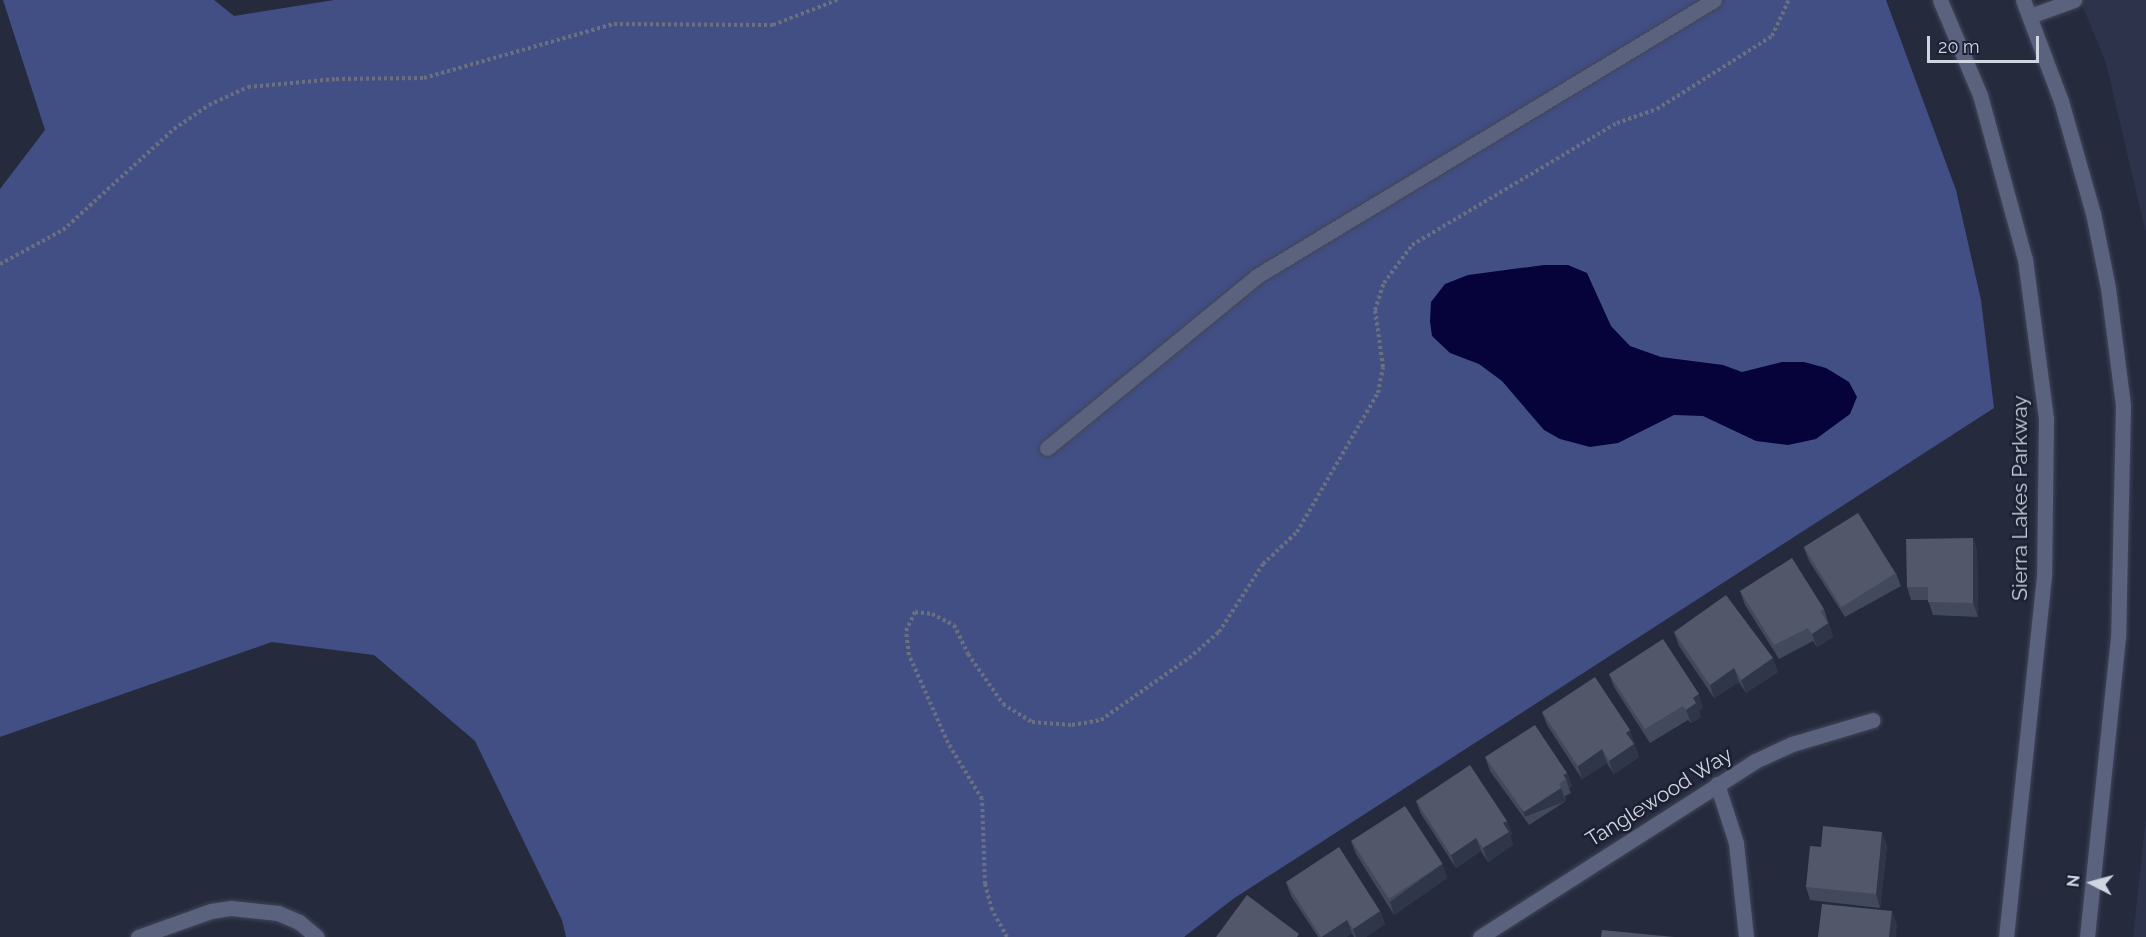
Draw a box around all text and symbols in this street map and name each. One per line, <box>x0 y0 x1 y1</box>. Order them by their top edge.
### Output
scale bar <box>1930 24 2042 62</box>
text: 20 m <box>1938 36 1980 57</box>
street label: Sierra Lakes Parkway <box>2007 395 2033 601</box>
street label: Tanglewood Way <box>1581 742 1737 852</box>
north arrow <box>2062 853 2122 913</box>
text: N <box>2064 874 2084 888</box>

